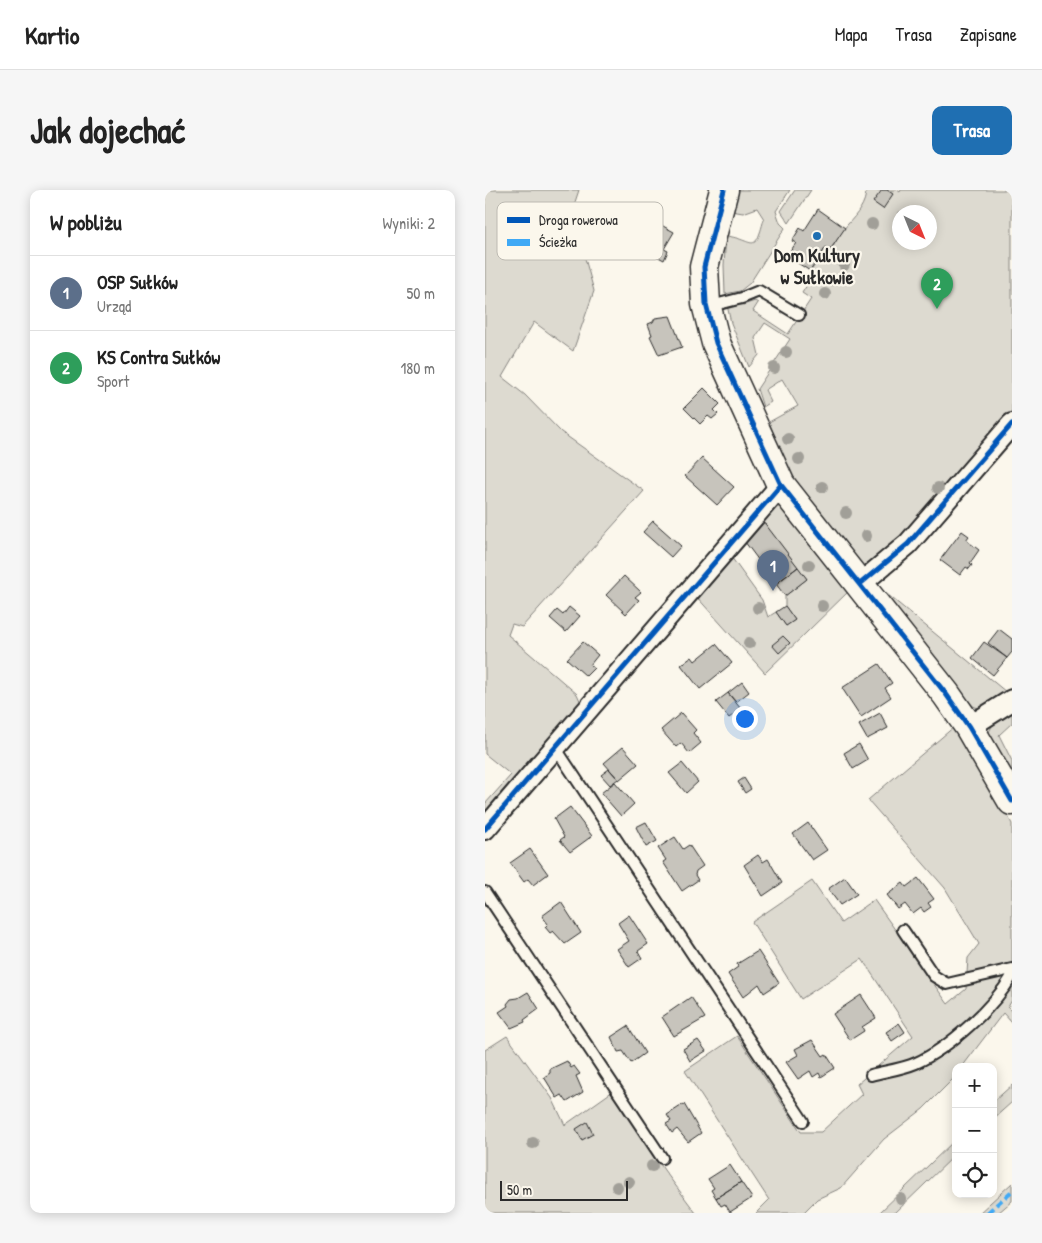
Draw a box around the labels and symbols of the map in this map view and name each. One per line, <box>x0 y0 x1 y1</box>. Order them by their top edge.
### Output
legend <box>497 202 663 260</box>
north arrow <box>892 205 937 250</box>
text: Droga rowerowa <box>539 210 618 230</box>
marker: Dom Kultury w Sułkowie <box>811 230 823 242</box>
text: Ścieżka <box>539 232 577 251</box>
place label: Dom Kultury w Sułkowie <box>774 242 860 290</box>
pin: 2 <box>921 268 953 309</box>
pin: 1 <box>757 550 789 591</box>
your location <box>732 706 758 732</box>
scale bar <box>500 1178 627 1201</box>

